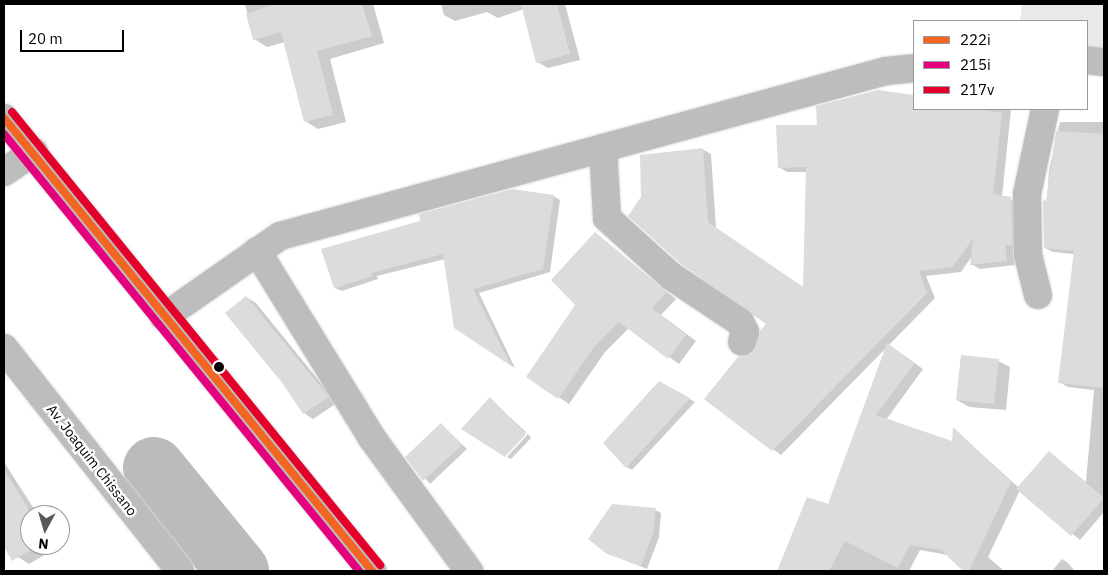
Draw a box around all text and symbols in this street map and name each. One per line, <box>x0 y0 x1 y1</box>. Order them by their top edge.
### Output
scale bar <box>22 20 126 52</box>
legend <box>913 20 1088 110</box>
text: 20 m <box>28 29 63 48</box>
text: 222i <box>960 30 991 49</box>
text: 215i <box>960 55 991 74</box>
text: 217v <box>960 80 994 99</box>
unlabelled marker <box>214 362 224 372</box>
street label: Av. Joaquim Chissano <box>43 401 141 519</box>
north arrow <box>20 505 70 555</box>
text: N <box>38 534 50 553</box>

